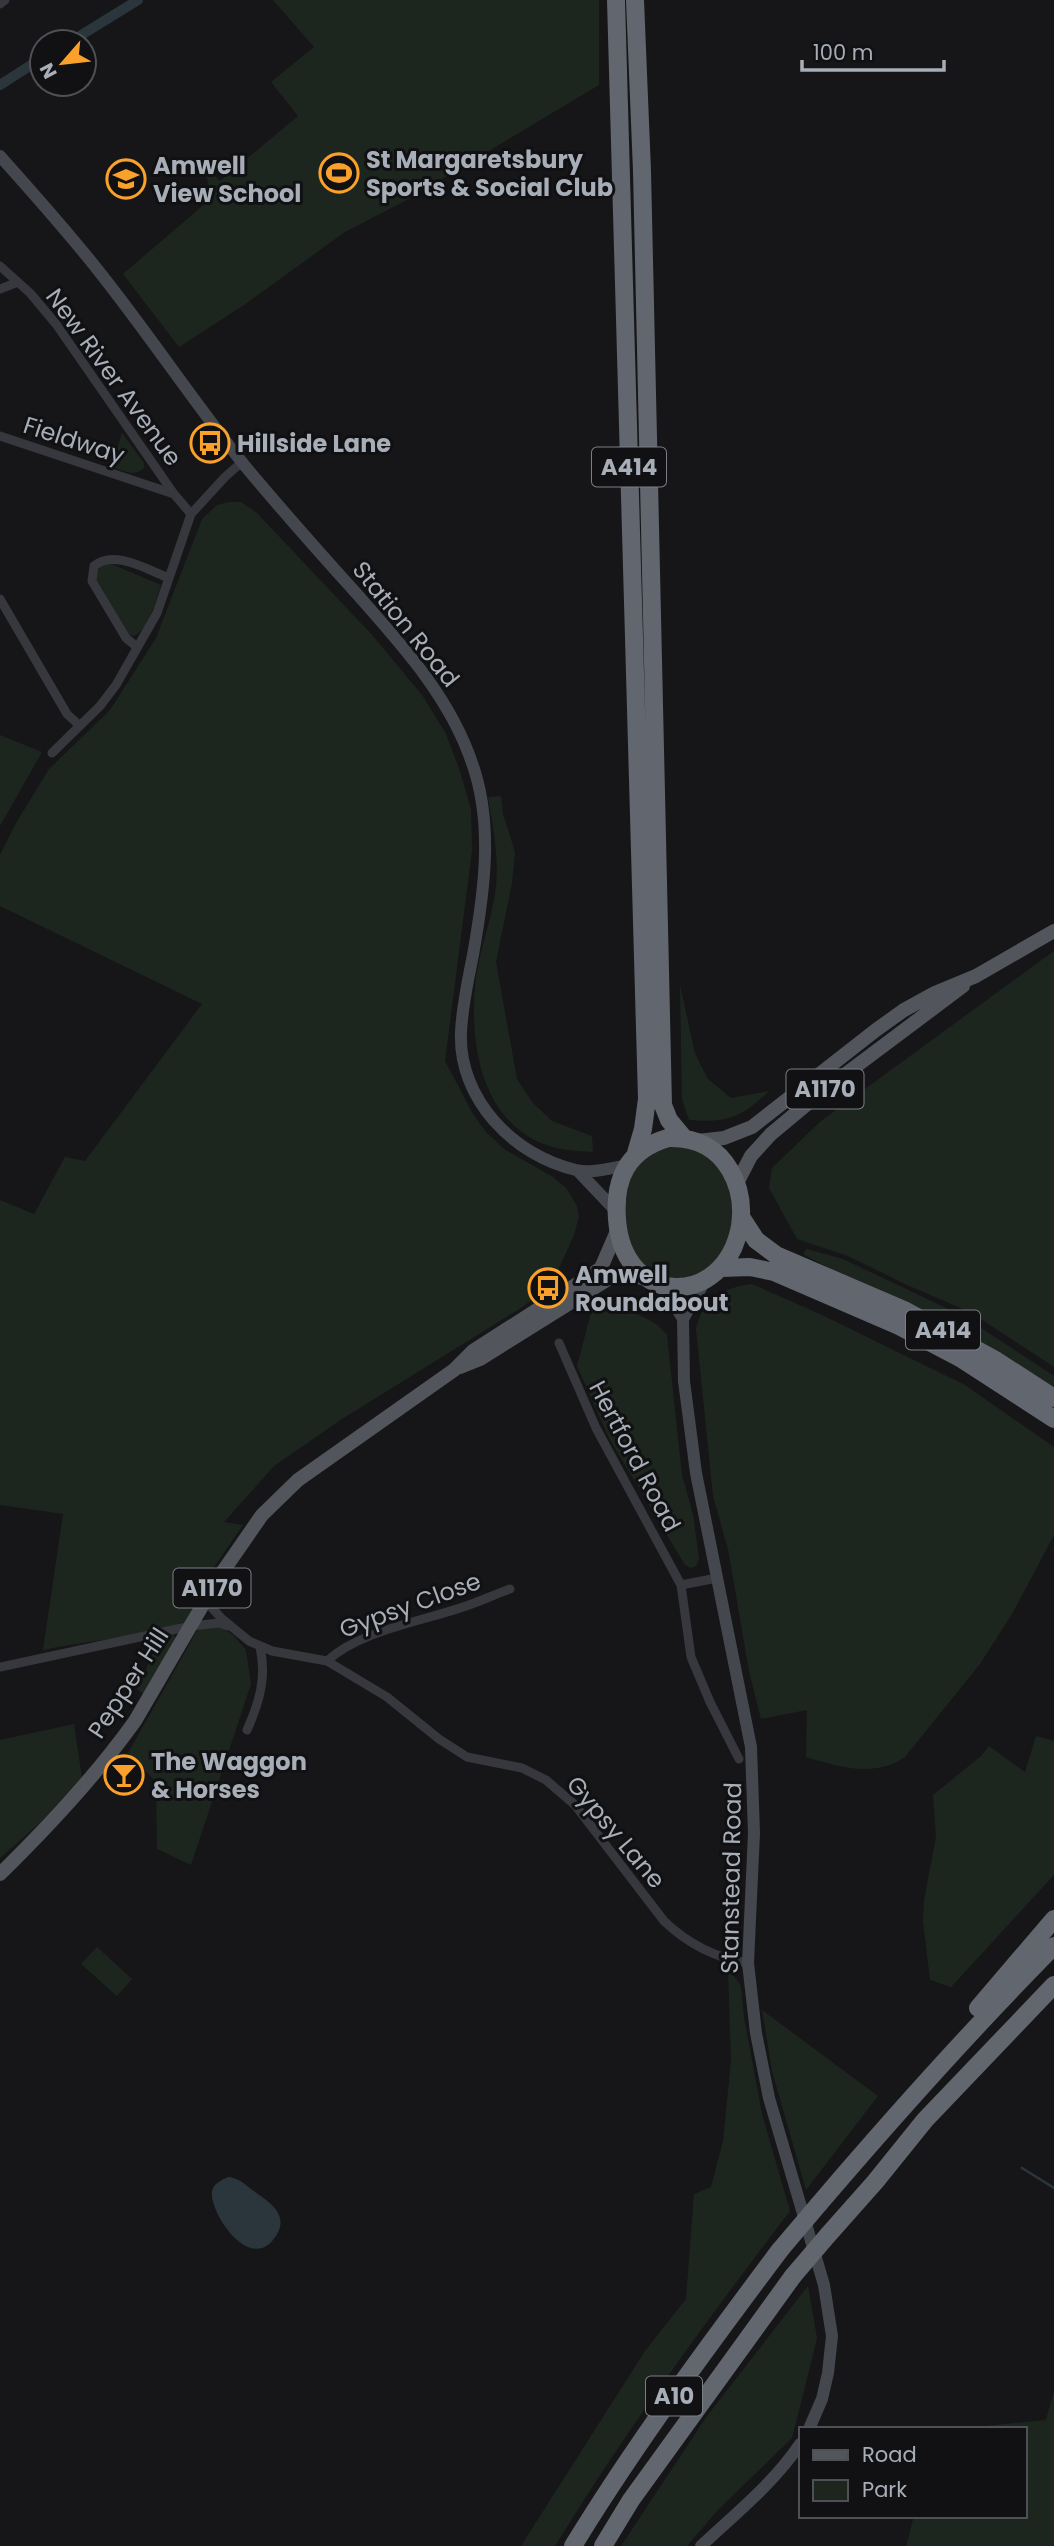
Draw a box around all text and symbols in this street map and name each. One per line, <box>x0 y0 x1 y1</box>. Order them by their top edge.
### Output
north arrow <box>28 28 98 98</box>
scale bar <box>802 28 944 72</box>
text: 100 m <box>813 38 873 67</box>
text: N <box>33 58 64 83</box>
place label: St Margaretsbury Sports & Social Club <box>366 143 613 204</box>
place label: Amwell View School <box>153 149 301 210</box>
sports icon: St Margaretsbury Sports & Social Club <box>318 152 360 194</box>
school or university icon: Amwell View School <box>105 158 147 200</box>
street label: New River Avenue <box>38 281 190 473</box>
street label: Fieldway <box>19 408 129 472</box>
bus stop icon: Hillside Lane <box>189 422 231 464</box>
place label: Hillside Lane <box>237 427 391 460</box>
road number: A414 <box>592 447 666 486</box>
street label: Station Road <box>345 554 467 694</box>
road number: A1170 <box>786 1070 864 1108</box>
place label: Amwell Roundabout <box>575 1258 728 1319</box>
bus stop icon: Amwell Roundabout <box>527 1267 569 1309</box>
road number: A414 <box>906 1310 980 1350</box>
street label: Hertford Road <box>581 1375 689 1537</box>
street label: Gypsy Close <box>335 1564 485 1646</box>
road number: A1170 <box>174 1568 250 1608</box>
street label: Pepper Hill <box>80 1621 176 1745</box>
place label: The Waggon & Horses <box>151 1745 307 1806</box>
bar icon: The Waggon & Horses <box>103 1754 145 1796</box>
street label: Gypsy Lane <box>559 1769 673 1895</box>
street label: Stanstead Road <box>713 1782 749 1974</box>
road number: A10 <box>646 2376 702 2416</box>
legend <box>799 2427 1026 2518</box>
text: Road <box>862 2440 917 2469</box>
text: Park <box>862 2475 907 2504</box>

